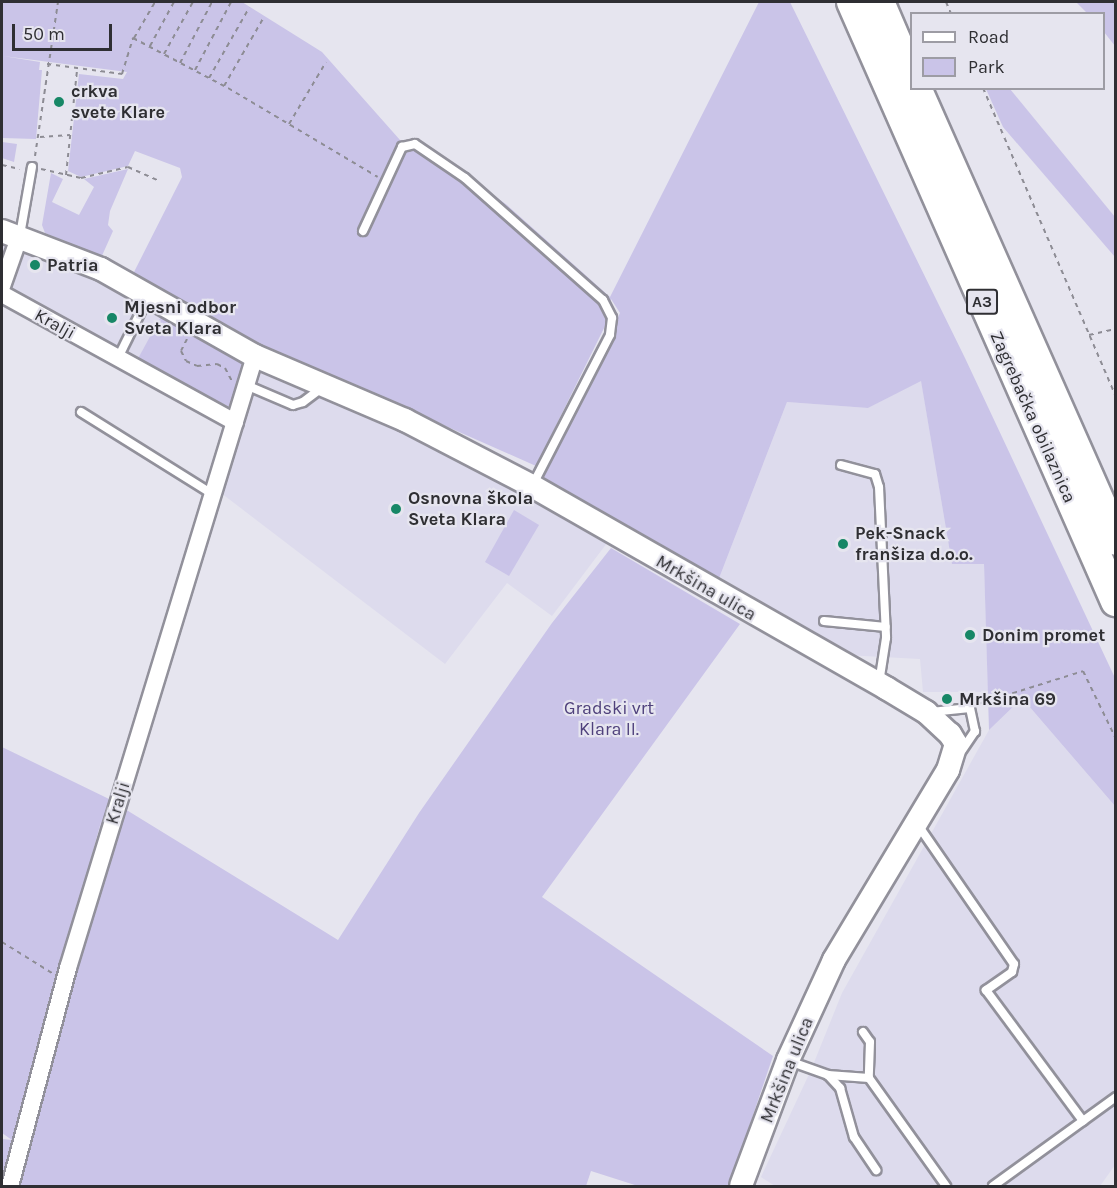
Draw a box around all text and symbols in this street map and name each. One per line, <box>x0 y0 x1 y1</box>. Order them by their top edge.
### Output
scale bar <box>15 12 116 50</box>
legend <box>910 12 1105 90</box>
text: 50 m <box>23 23 65 45</box>
text: Road <box>968 26 1009 48</box>
text: Park <box>968 56 1005 78</box>
place label: crkva svete Klare <box>71 81 165 124</box>
marker: crkva svete Klare <box>52 95 66 109</box>
place label: Patria <box>47 254 99 276</box>
marker: Patria <box>28 258 42 272</box>
road number: A3 <box>966 289 998 315</box>
place label: Mjesni odbor Sveta Klara <box>124 297 236 340</box>
street label: Kralji <box>31 304 79 344</box>
marker: Mjesni odbor Sveta Klara <box>105 311 119 325</box>
street label: Zagrebačka obilaznica <box>985 328 1081 506</box>
place label: Osnovna škola Sveta Klara <box>408 488 533 530</box>
marker: Osnovna škola Sveta Klara <box>389 502 403 516</box>
place label: Pek-Snack franšiza d.o.o. <box>855 523 973 566</box>
marker: Pek-Snack franšiza d.o.o. <box>836 537 850 551</box>
street label: Mrkšina ulica <box>652 551 760 625</box>
place label: Donim promet <box>982 624 1105 646</box>
marker: Donim promet <box>963 628 977 642</box>
place label: Mrkšina 69 <box>959 688 1056 710</box>
marker: Mrkšina 69 <box>940 692 954 706</box>
park label: Gradski vrt Klara II. <box>564 698 654 740</box>
street label: Kralji <box>101 779 135 827</box>
street label: Mrkšina ulica <box>756 1014 818 1126</box>

